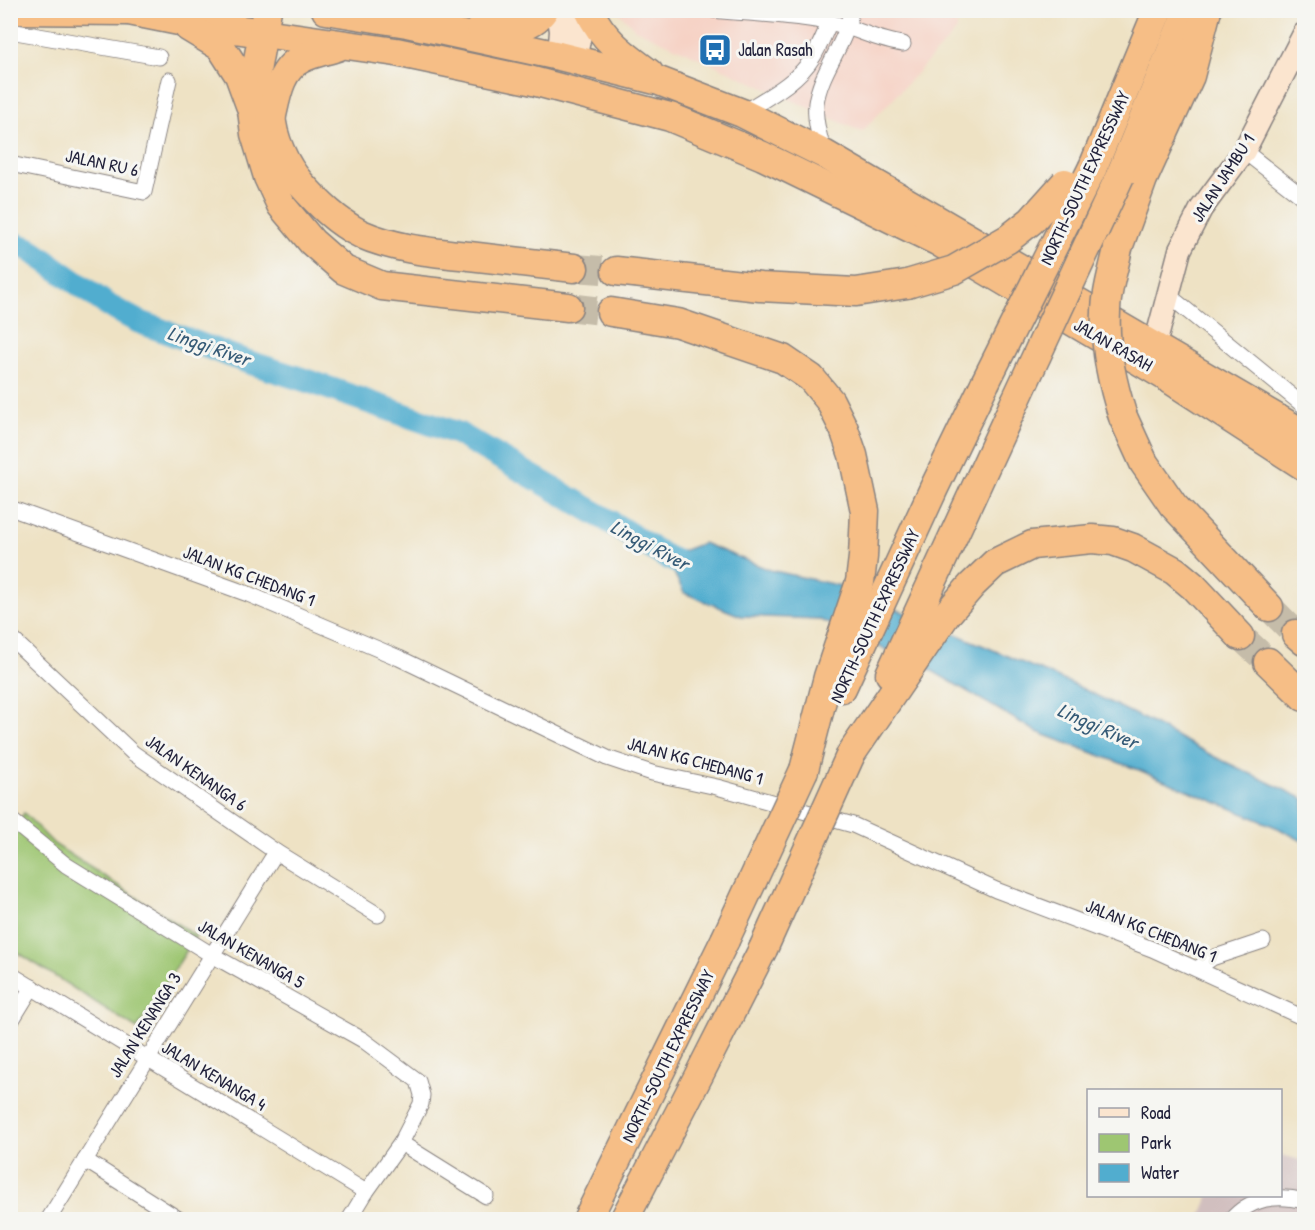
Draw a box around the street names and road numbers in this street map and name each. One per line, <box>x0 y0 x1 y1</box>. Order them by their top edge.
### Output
street label: NORTH–SOUTH EXPRESSWAY <box>1033 87 1136 269</box>
street label: JALAN JAMBU 1 <box>1185 129 1260 227</box>
street label: JALAN RU 6 <box>63 143 141 182</box>
street label: JALAN RASAH <box>1069 312 1157 377</box>
street label: NORTH–SOUTH EXPRESSWAY <box>823 525 926 707</box>
street label: JALAN KG CHEDANG 1 <box>180 539 319 612</box>
street label: JALAN KENANGA 6 <box>140 728 252 817</box>
street label: JALAN KG CHEDANG 1 <box>625 730 766 791</box>
street label: JALAN KG CHEDANG 1 <box>1082 893 1220 968</box>
street label: JALAN KENANGA 5 <box>193 913 309 994</box>
street label: NORTH–SOUTH EXPRESSWAY <box>615 965 720 1146</box>
street label: JALAN KENANGA 3 <box>102 967 187 1082</box>
street label: JALAN KENANGA 4 <box>157 1034 272 1117</box>

